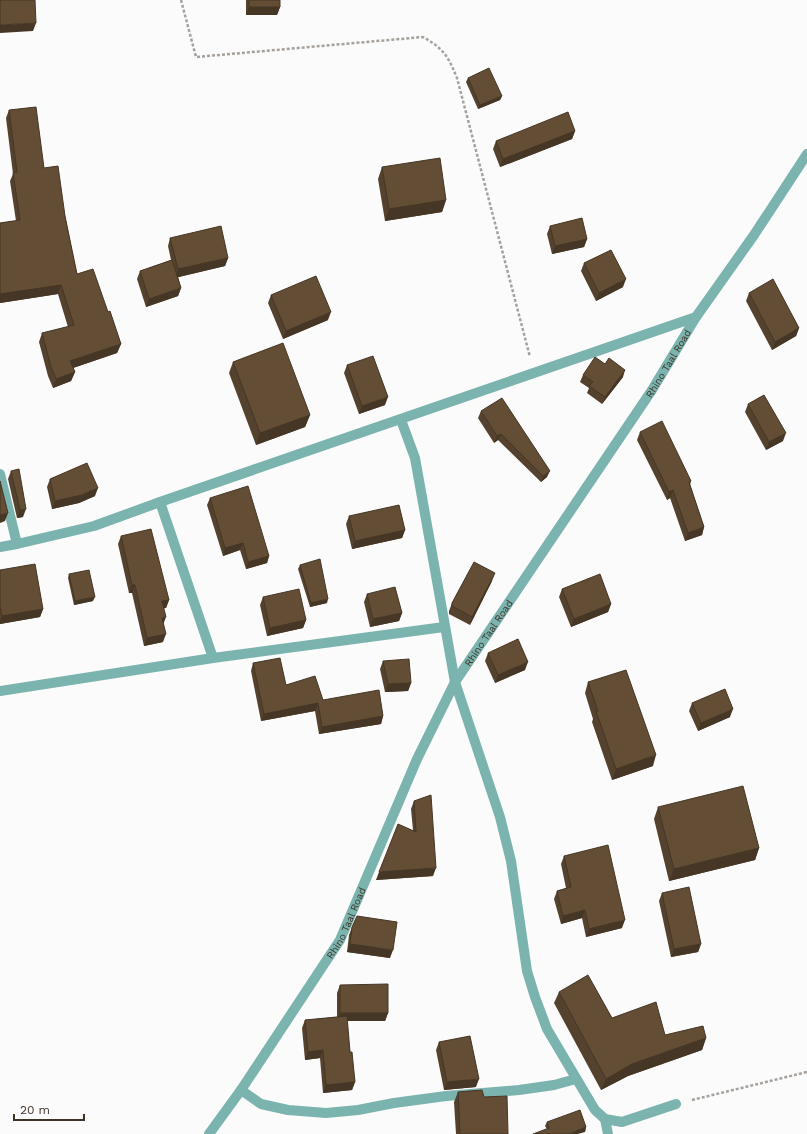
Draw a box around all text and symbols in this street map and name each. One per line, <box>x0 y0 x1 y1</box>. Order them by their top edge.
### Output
street label: Rhino Taal Road <box>643 328 693 400</box>
street label: Rhino Taal Road <box>462 598 515 668</box>
street label: Rhino Taal Road <box>324 886 368 961</box>
scale bar <box>14 1096 84 1122</box>
text: 20 m <box>20 1103 50 1117</box>

